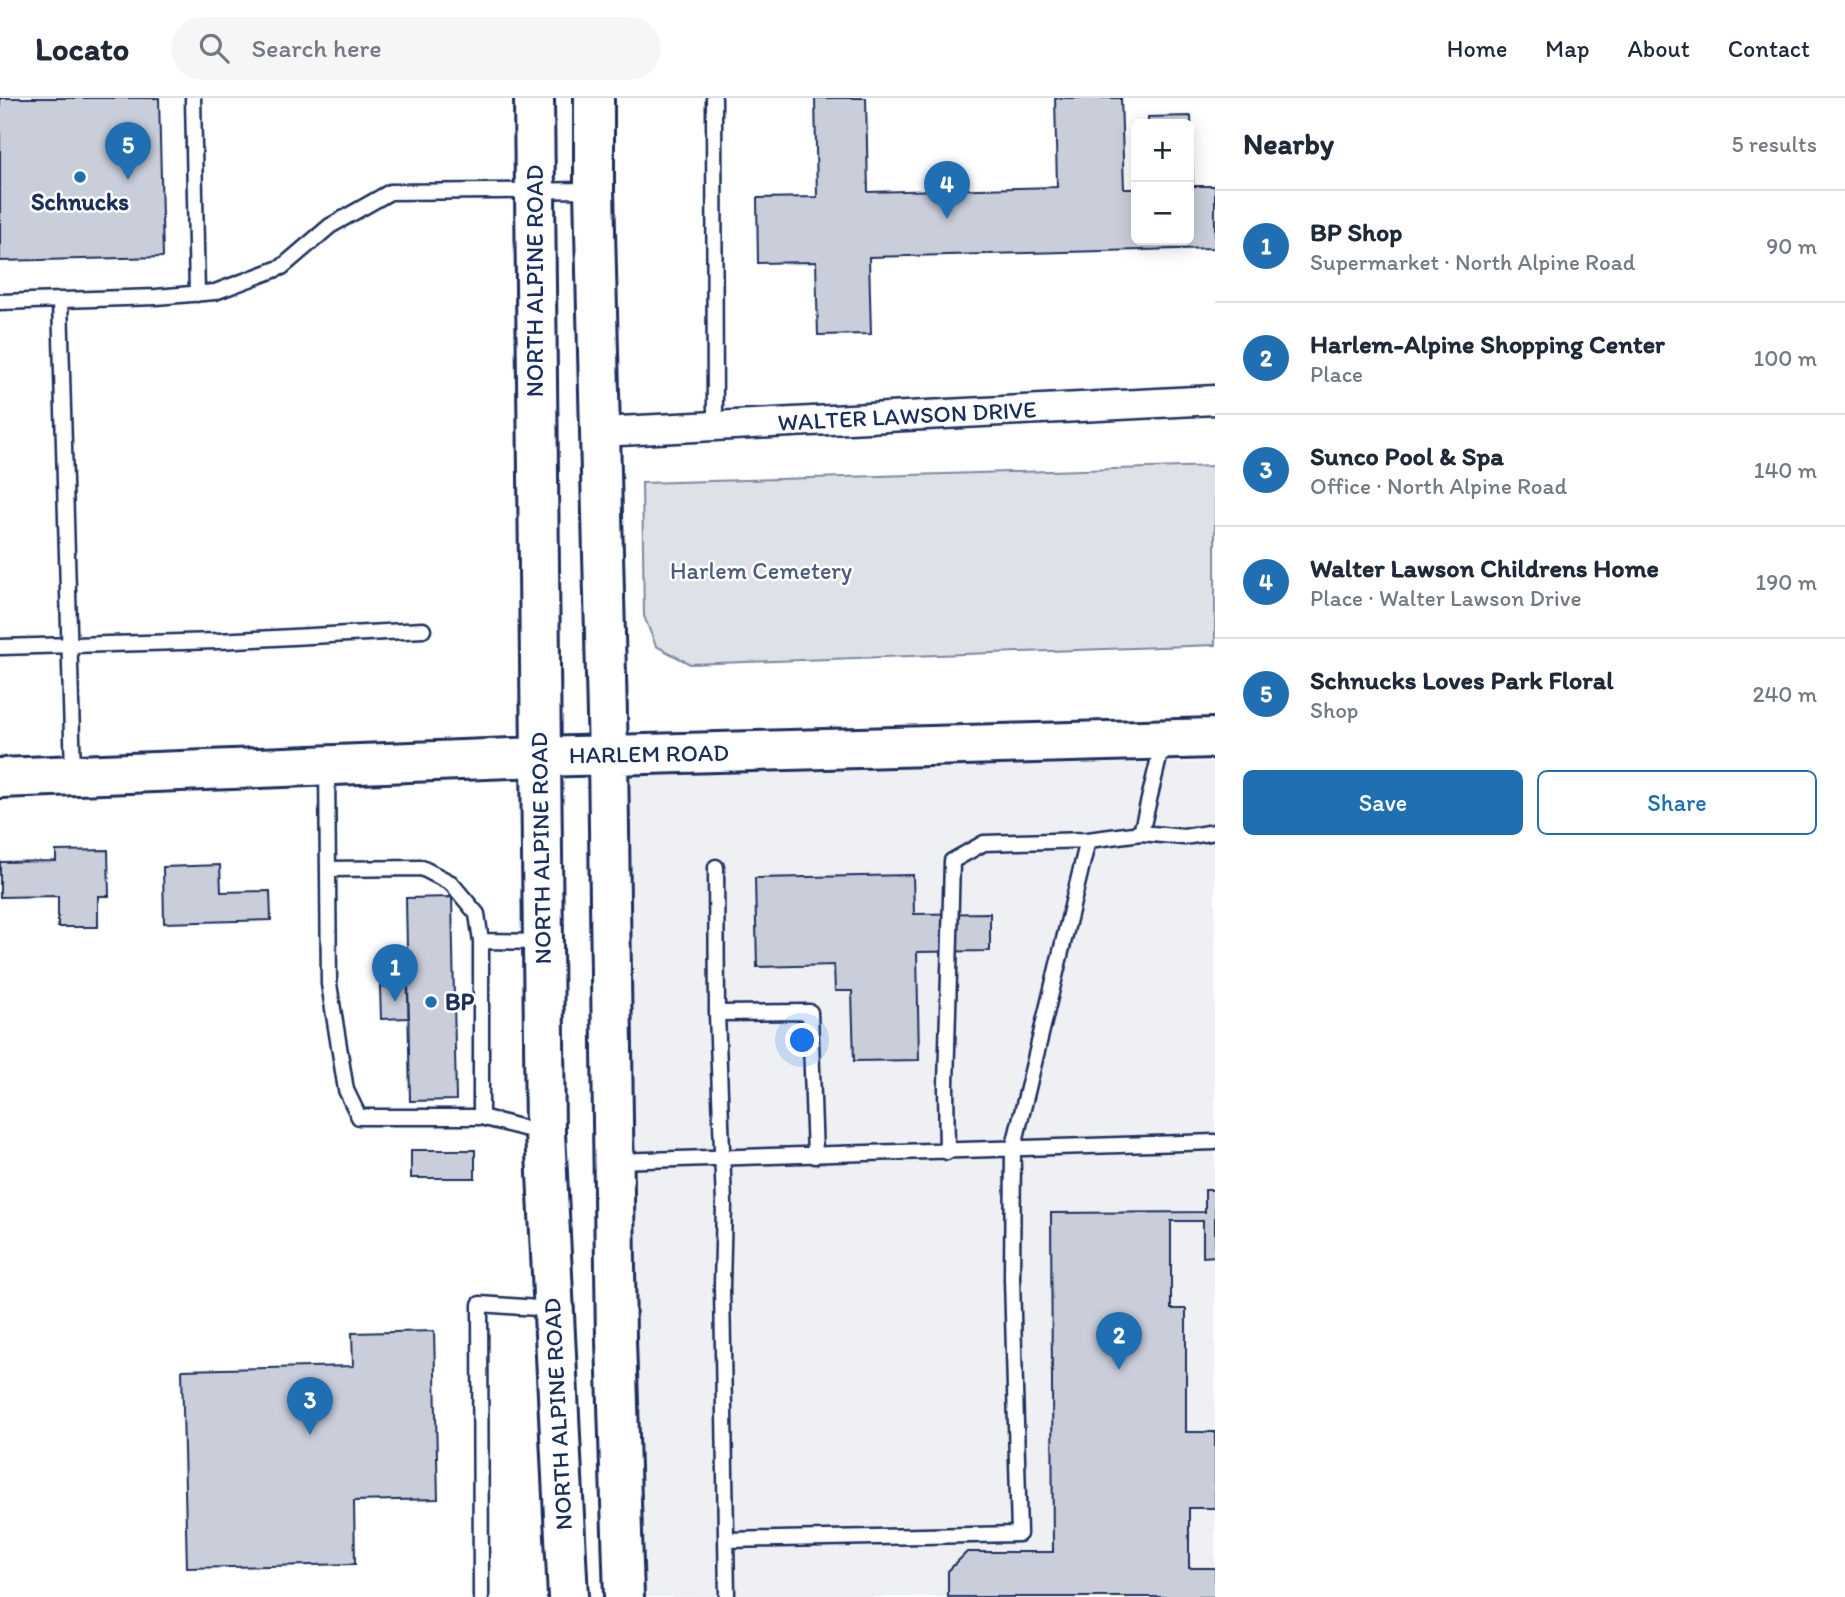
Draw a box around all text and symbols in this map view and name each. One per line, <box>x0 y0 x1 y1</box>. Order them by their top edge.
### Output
search box <box>171 17 661 80</box>
text: Locato <box>35 29 129 68</box>
icon: search <box>195 29 233 67</box>
text: Search here <box>251 32 382 64</box>
text: Home <box>1447 34 1507 63</box>
text: Map <box>1545 34 1589 63</box>
text: About <box>1627 34 1690 63</box>
text: Contact <box>1728 34 1810 63</box>
map controls <box>1131 119 1194 245</box>
button: + <box>1131 119 1194 182</box>
pin: 5 <box>105 122 151 180</box>
text: Nearby <box>1243 125 1334 162</box>
text: 5 results <box>1731 130 1817 158</box>
pin: 4 <box>924 161 970 219</box>
street label: NORTH ALPINE ROAD <box>520 165 549 397</box>
marker: Schnucks <box>72 169 88 185</box>
button: − <box>1131 182 1194 245</box>
place label: Schnucks <box>31 187 129 216</box>
text: BP Shop <box>1310 216 1402 248</box>
text: 1 <box>1261 232 1271 260</box>
text: 90 m <box>1766 232 1817 260</box>
text: Supermarket · North Alpine Road <box>1310 248 1635 276</box>
text: Harlem-Alpine Shopping Center <box>1310 328 1665 360</box>
text: 2 <box>1260 344 1272 372</box>
text: 100 m <box>1753 344 1817 372</box>
text: Place <box>1310 360 1363 388</box>
street label: WALTER LAWSON DRIVE <box>777 394 1037 437</box>
text: Sunco Pool & Spa <box>1310 440 1504 472</box>
text: 3 <box>1260 456 1272 484</box>
text: 140 m <box>1754 456 1817 484</box>
text: Office · North Alpine Road <box>1310 472 1567 500</box>
text: Walter Lawson Childrens Home <box>1310 552 1659 584</box>
park label: Harlem Cemetery <box>670 556 852 585</box>
text: 4 <box>1259 568 1273 596</box>
text: 190 m <box>1756 568 1817 596</box>
text: Place · Walter Lawson Drive <box>1310 584 1581 612</box>
text: Schnucks Loves Park Floral <box>1310 664 1614 696</box>
text: 5 <box>1260 680 1272 708</box>
text: 240 m <box>1752 680 1817 708</box>
text: Shop <box>1310 696 1358 724</box>
street label: NORTH ALPINE ROAD <box>524 731 557 965</box>
street label: HARLEM ROAD <box>569 738 729 769</box>
button: Save <box>1243 770 1523 835</box>
button: Share <box>1537 770 1817 835</box>
pin: 1 <box>372 944 418 1002</box>
place label: BP <box>445 987 475 1016</box>
marker: BP <box>423 994 439 1010</box>
your location <box>785 1023 819 1057</box>
street label: NORTH ALPINE ROAD <box>537 1297 578 1531</box>
pin: 2 <box>1096 1312 1142 1370</box>
pin: 3 <box>287 1377 333 1435</box>

